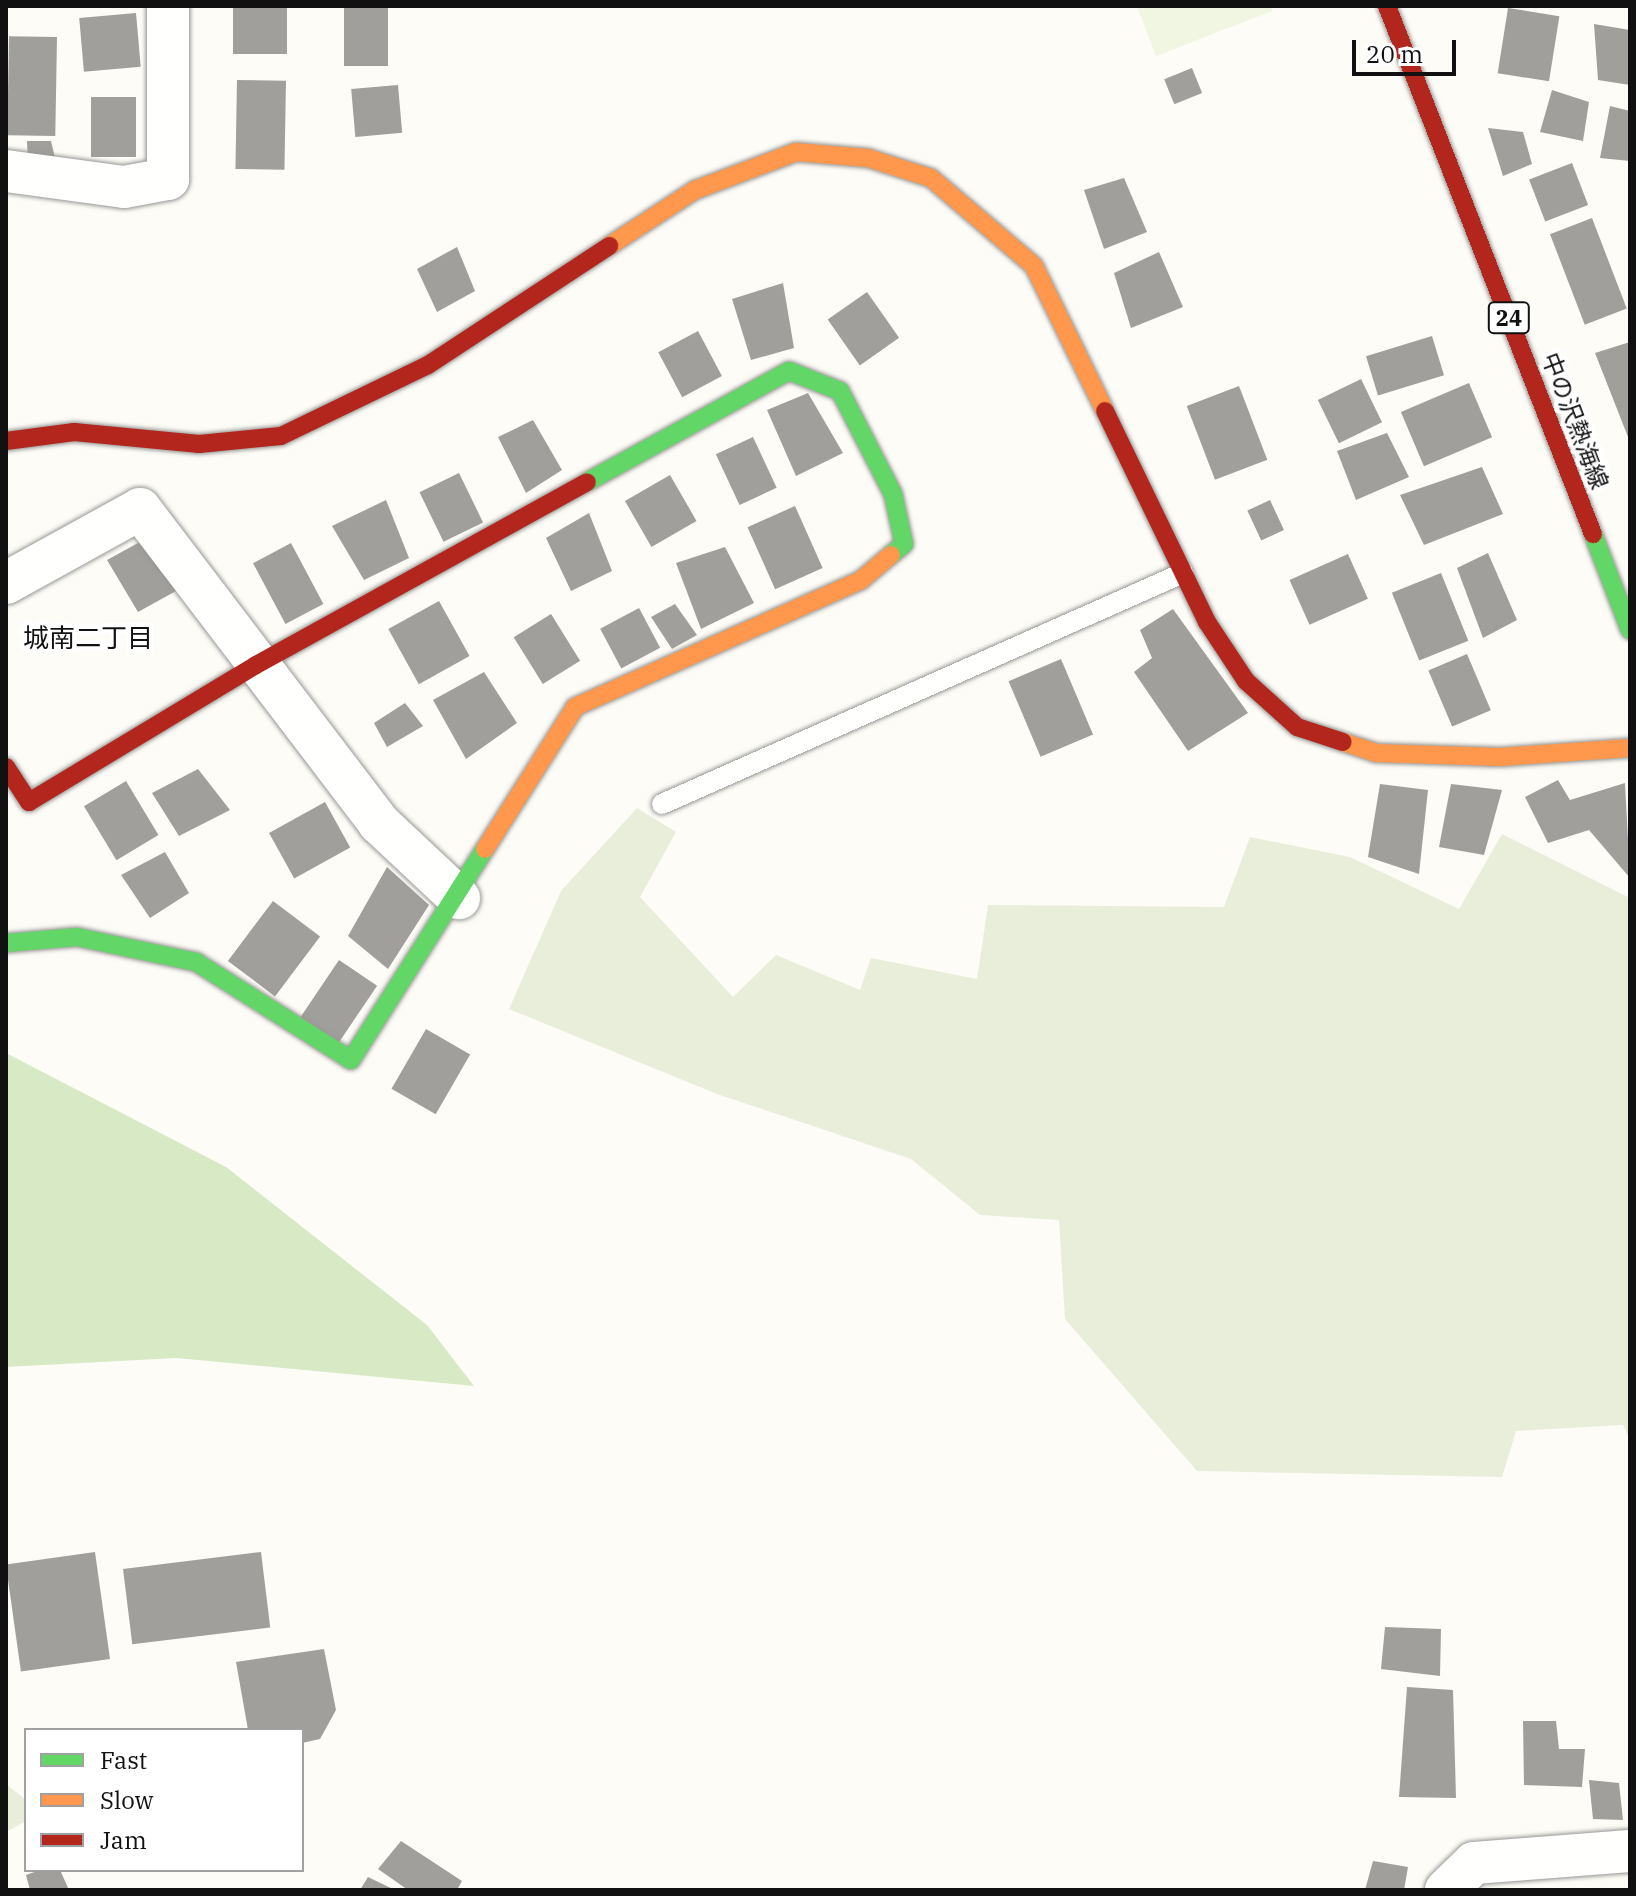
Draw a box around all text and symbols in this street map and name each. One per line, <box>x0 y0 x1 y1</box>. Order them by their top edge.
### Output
scale bar <box>1356 24 1460 74</box>
text: 20 m <box>1366 38 1423 70</box>
road number: 24 <box>1487 300 1531 336</box>
street label: 中の沢熱海線 <box>1536 349 1614 493</box>
district label: 城南二丁目 <box>23 622 153 654</box>
legend <box>24 1728 304 1872</box>
text: Fast <box>100 1744 147 1776</box>
text: Slow <box>100 1784 153 1816</box>
text: Jam <box>100 1824 147 1856</box>

